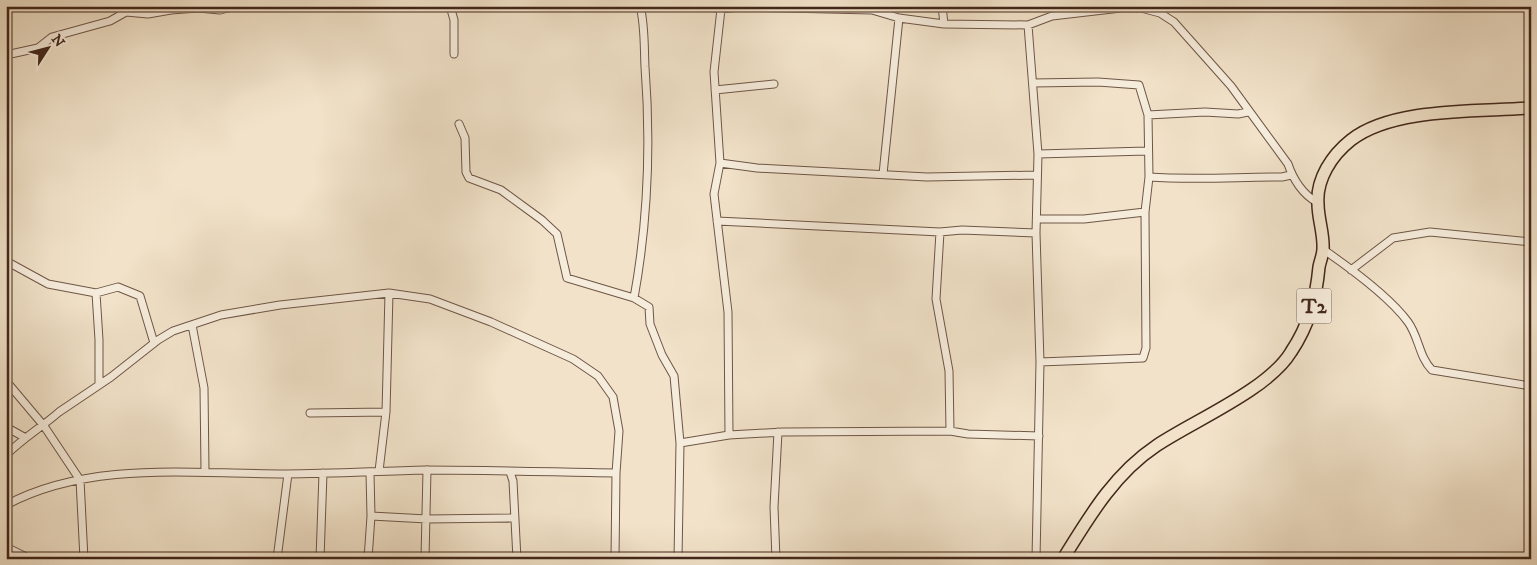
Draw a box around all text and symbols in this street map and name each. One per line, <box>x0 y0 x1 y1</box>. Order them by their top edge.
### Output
north arrow <box>22 22 72 72</box>
text: N <box>47 31 69 51</box>
road number: T2 <box>1296 288 1332 324</box>

